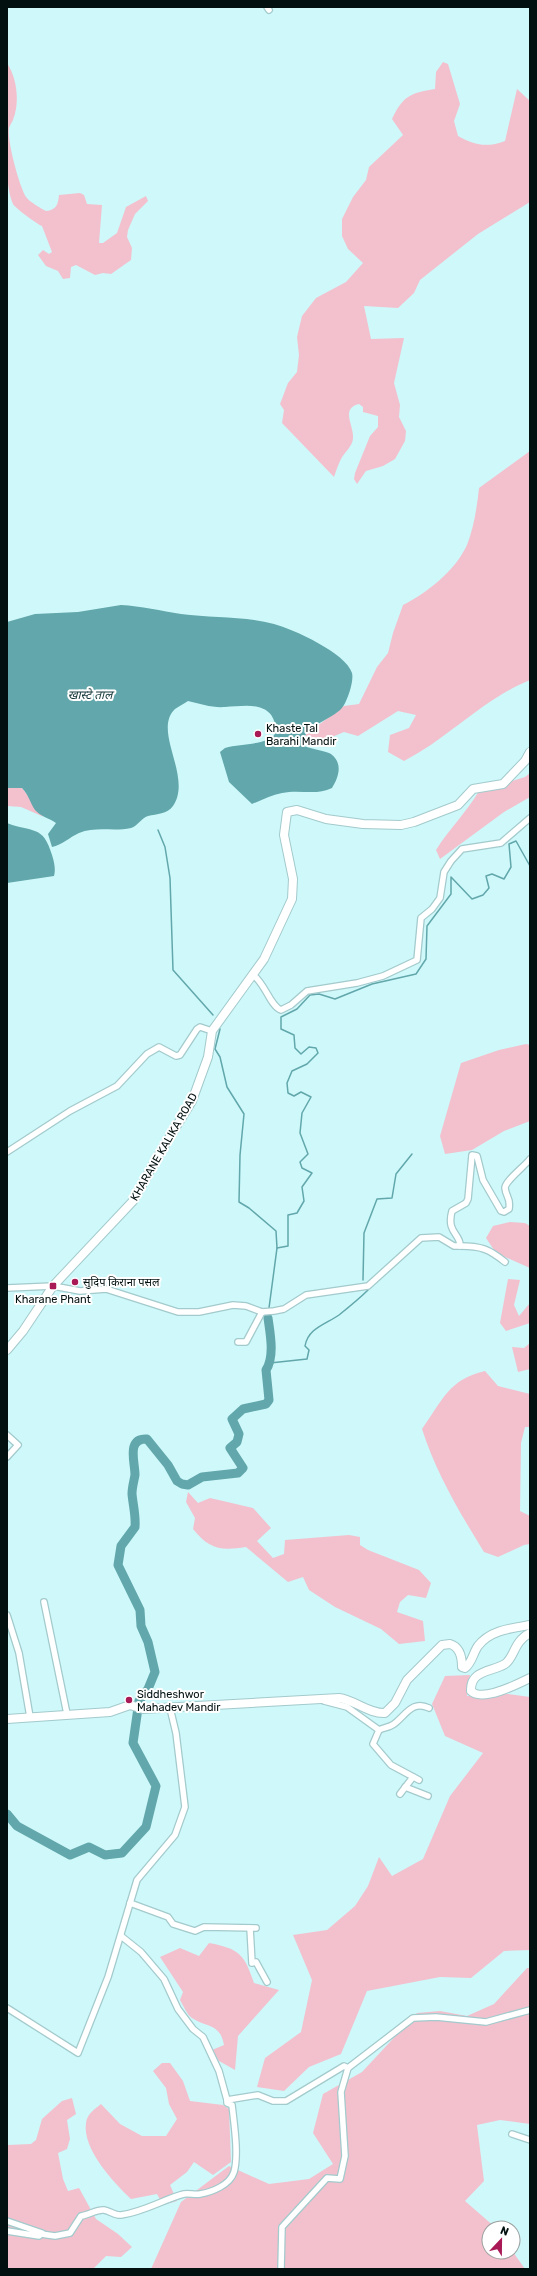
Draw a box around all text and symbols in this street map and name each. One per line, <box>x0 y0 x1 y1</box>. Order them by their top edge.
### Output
water label: खास्टे ताल <box>68 688 115 702</box>
place label: Khaste Tal Barahi Mandir <box>266 722 337 748</box>
marker: Khaste Tal Barahi Mandir <box>253 729 263 739</box>
street label: KHARANE KALIKA ROAD <box>128 1091 200 1203</box>
place label: सुदिप किराना पसल <box>83 1276 160 1289</box>
marker: सुदिप किराना पसल <box>70 1277 80 1287</box>
marker: Kharane Phant <box>48 1281 58 1291</box>
place label: Kharane Phant <box>15 1293 92 1306</box>
place label: Siddheshwor Mahadev Mandir <box>137 1688 221 1714</box>
marker: Siddheshwor Mahadev Mandir <box>124 1695 134 1705</box>
north arrow <box>481 2220 521 2260</box>
text: N <box>498 2224 511 2239</box>

